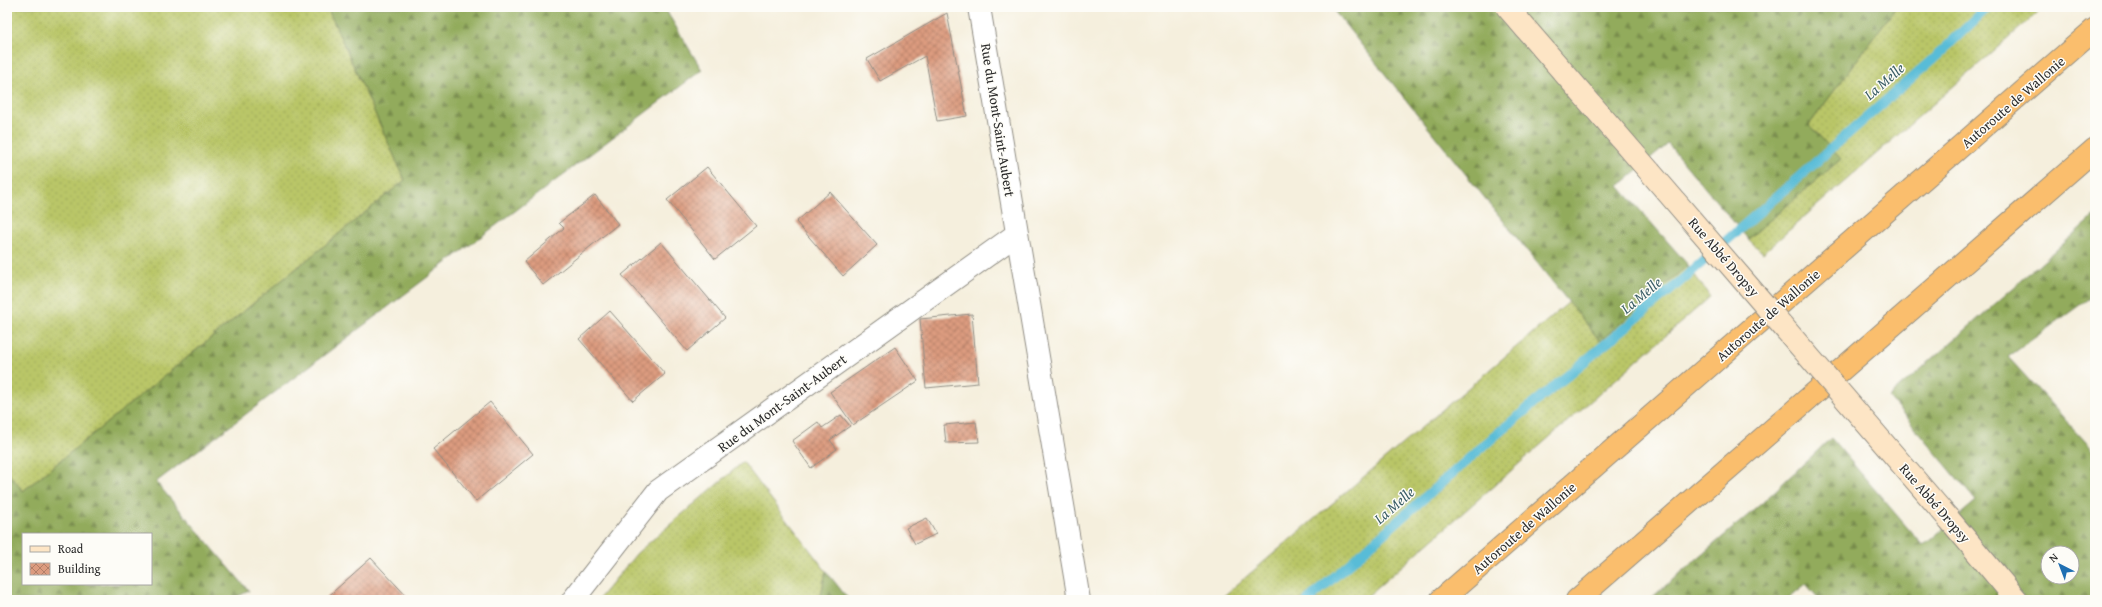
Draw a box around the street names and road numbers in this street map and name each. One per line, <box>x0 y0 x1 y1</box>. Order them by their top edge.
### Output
street label: Rue du Mont-Saint-Aubert <box>976 42 1020 198</box>
street label: Autoroute de Wallonie <box>1957 51 2070 153</box>
street label: Rue Abbé Dropsy <box>1684 213 1764 301</box>
street label: Autoroute de Wallonie <box>1712 264 1825 366</box>
street label: Rue du Mont-Saint-Aubert <box>713 349 851 457</box>
street label: Rue Abbé Dropsy <box>1895 459 1975 547</box>
street label: Autoroute de Wallonie <box>1468 477 1581 579</box>

